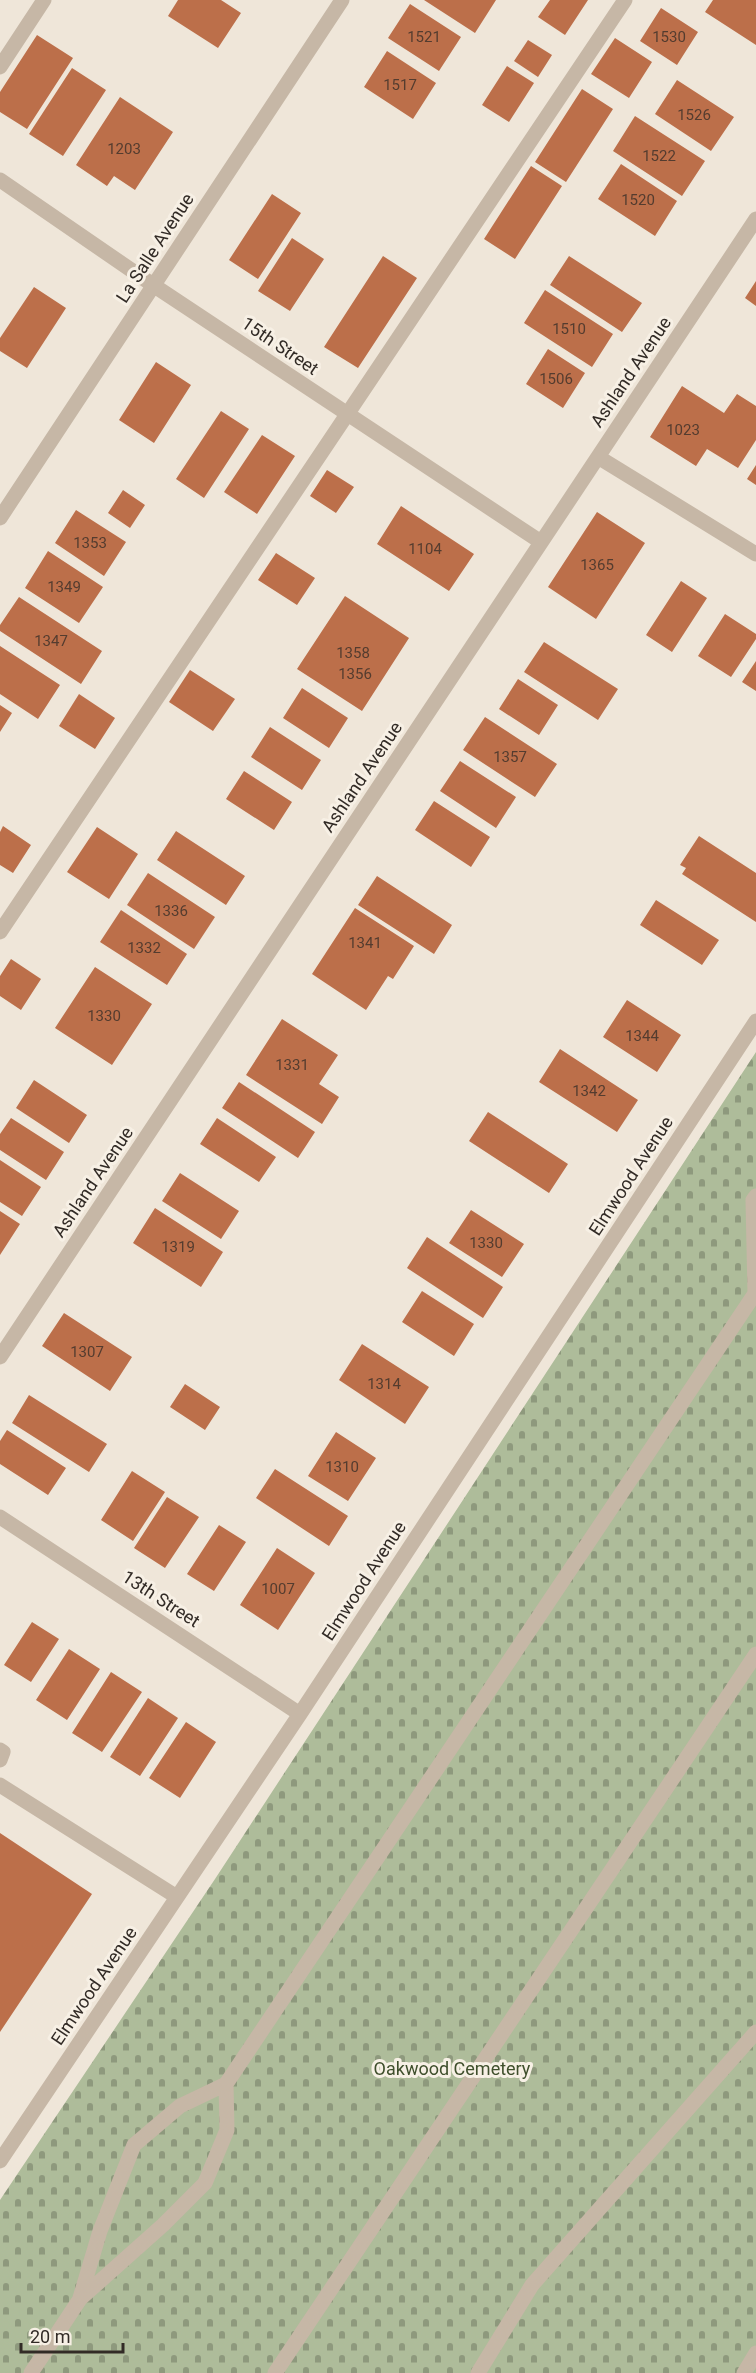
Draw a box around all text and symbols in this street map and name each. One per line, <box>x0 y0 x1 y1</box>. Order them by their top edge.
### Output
house number: 1521 <box>407 28 441 46</box>
house number: 1530 <box>652 28 686 46</box>
house number: 1517 <box>383 76 417 94</box>
house number: 1526 <box>677 106 711 124</box>
house number: 1203 <box>107 140 141 158</box>
house number: 1522 <box>642 147 676 165</box>
street label: La Salle Avenue <box>111 189 198 306</box>
house number: 1520 <box>621 191 655 209</box>
street label: 15th Street <box>238 312 323 379</box>
street label: Ashland Avenue <box>586 313 675 431</box>
house number: 1510 <box>552 320 586 338</box>
house number: 1506 <box>539 370 573 388</box>
house number: 1023 <box>666 421 700 439</box>
house number: 1353 <box>73 534 107 552</box>
house number: 1104 <box>408 540 442 558</box>
house number: 1365 <box>580 556 614 574</box>
house number: 1349 <box>47 578 81 596</box>
house number: 1347 <box>34 632 68 650</box>
house number: 1358 <box>336 644 370 662</box>
house number: 1356 <box>338 665 372 683</box>
street label: Ashland Avenue <box>317 718 406 836</box>
house number: 1357 <box>493 748 527 766</box>
house number: 1336 <box>154 902 188 920</box>
house number: 1341 <box>348 934 382 952</box>
house number: 1332 <box>127 939 161 957</box>
house number: 1330 <box>87 1007 121 1025</box>
house number: 1344 <box>625 1027 659 1045</box>
house number: 1331 <box>275 1056 309 1074</box>
house number: 1342 <box>572 1082 606 1100</box>
street label: Elmwood Avenue <box>584 1112 677 1239</box>
street label: Ashland Avenue <box>48 1123 137 1241</box>
house number: 1330 <box>469 1234 503 1252</box>
house number: 1319 <box>161 1238 195 1256</box>
house number: 1307 <box>70 1343 104 1361</box>
house number: 1314 <box>367 1375 401 1393</box>
house number: 1310 <box>325 1458 359 1476</box>
street label: Elmwood Avenue <box>317 1517 410 1644</box>
street label: 13th Street <box>119 1566 204 1631</box>
house number: 1007 <box>261 1580 295 1598</box>
street label: Elmwood Avenue <box>46 1923 141 2049</box>
park label: Oakwood Cemetery <box>374 2058 531 2079</box>
scale bar <box>21 2316 123 2354</box>
text: 20 m <box>30 2326 70 2347</box>

